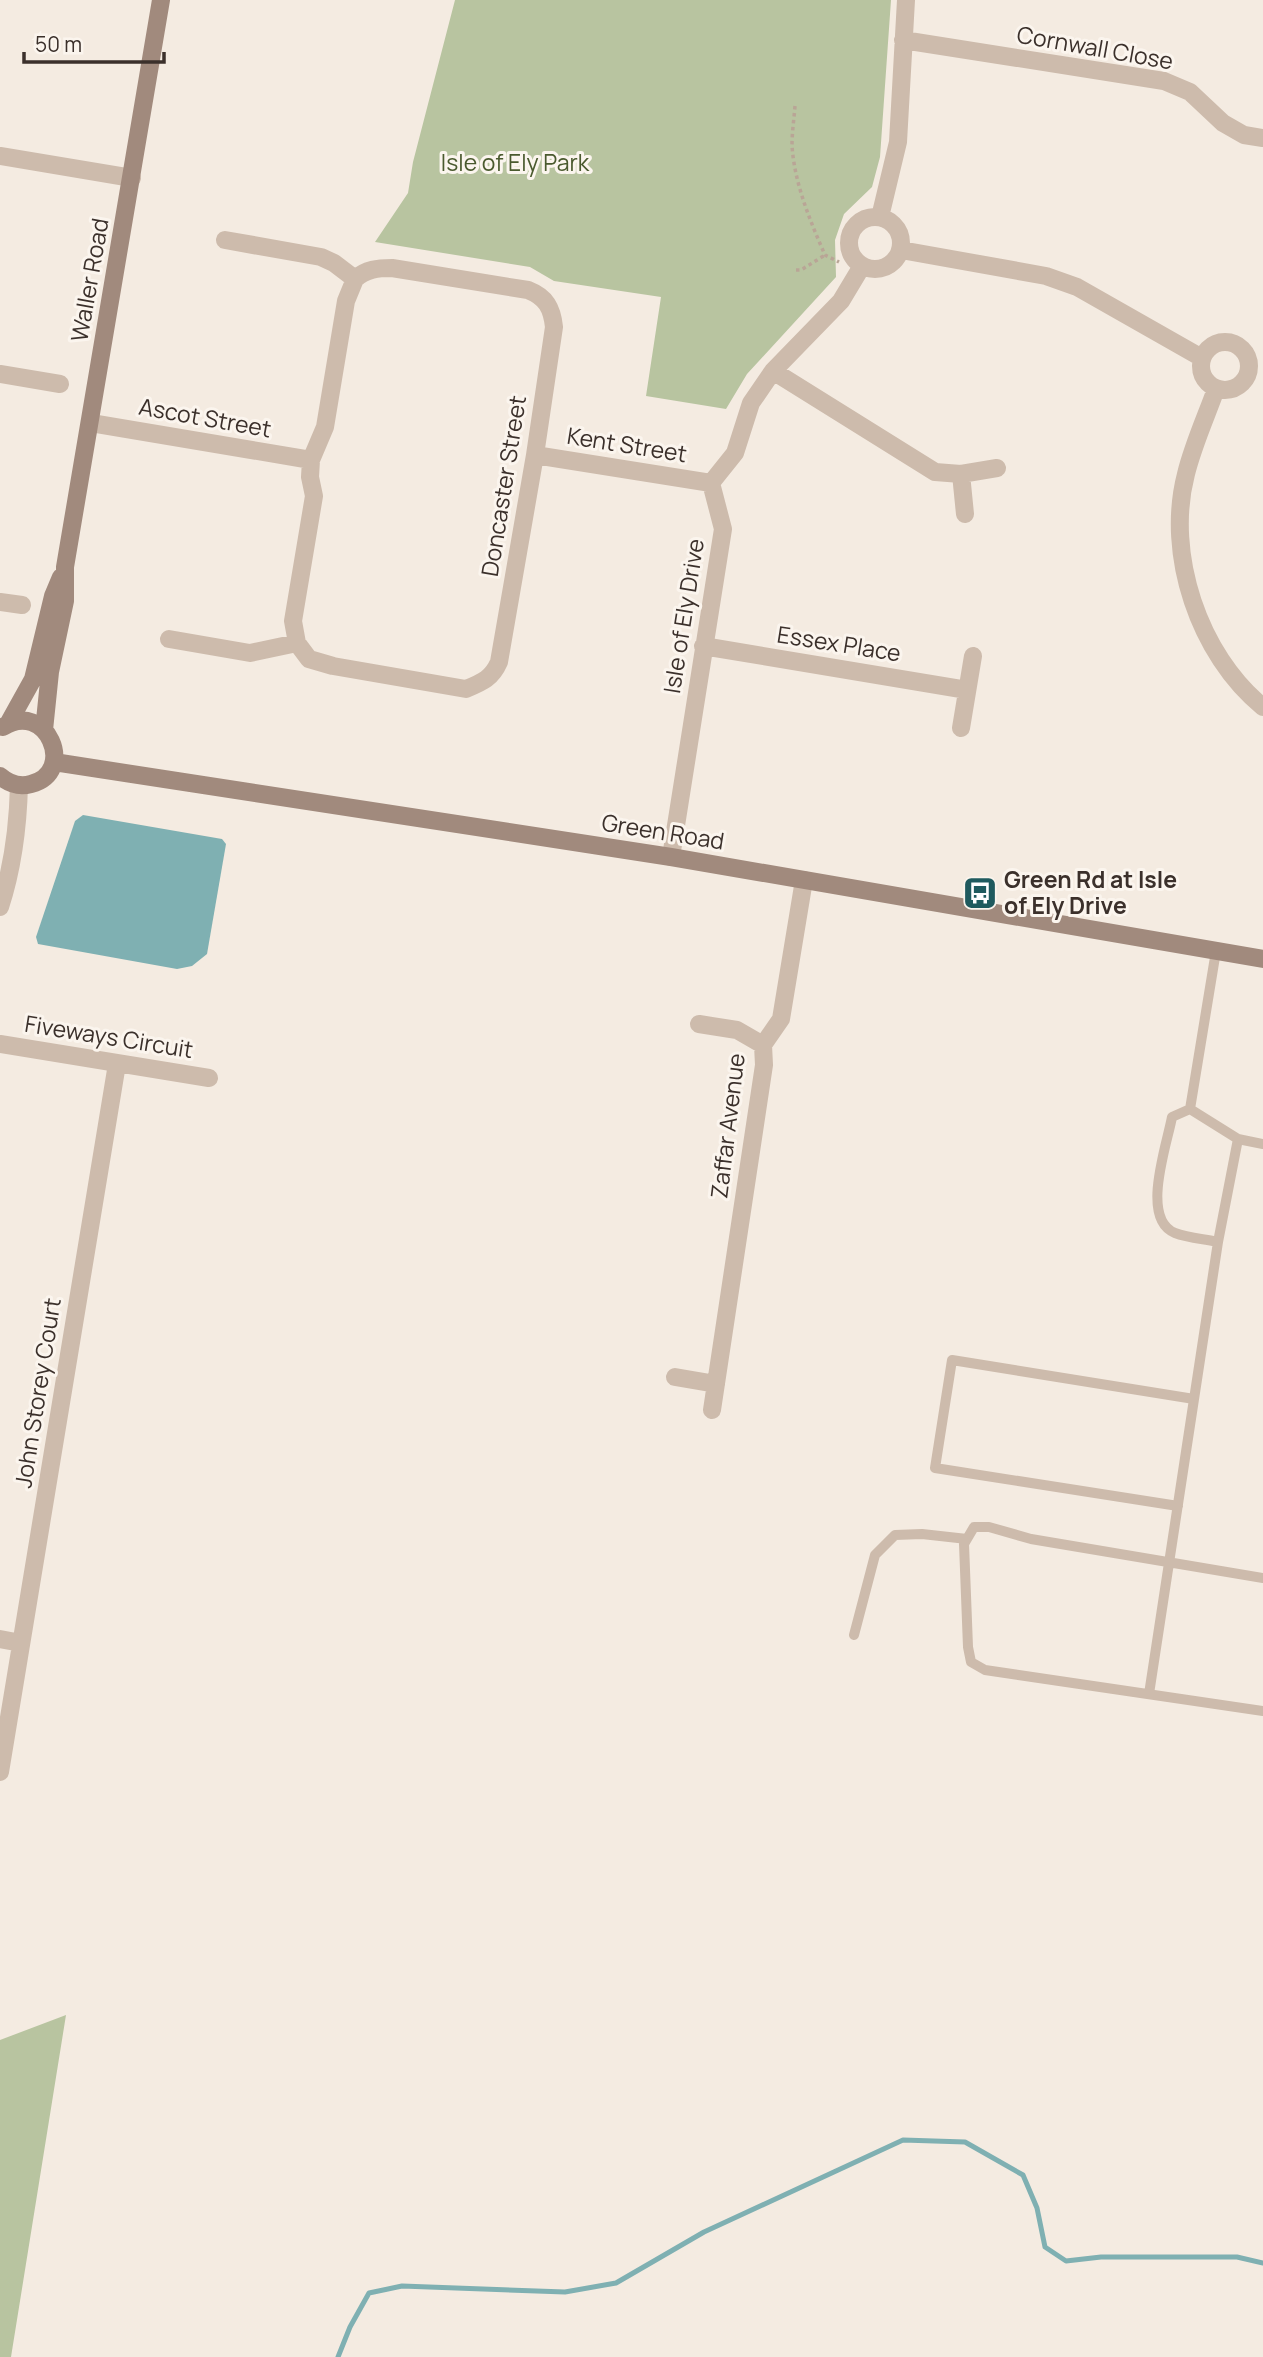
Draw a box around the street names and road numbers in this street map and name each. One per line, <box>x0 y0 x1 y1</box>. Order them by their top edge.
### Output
street label: Cornwall Close <box>1015 18 1176 76</box>
street label: Waller Road <box>62 216 116 344</box>
street label: Ascot Street <box>136 390 274 444</box>
street label: Doncaster Street <box>473 393 533 579</box>
street label: Kent Street <box>565 419 689 469</box>
street label: Isle of Ely Drive <box>655 536 711 695</box>
street label: Essex Place <box>775 617 903 669</box>
street label: Green Road <box>600 806 727 856</box>
street label: Fiveways Circuit <box>23 1007 196 1065</box>
street label: Zaffar Avenue <box>702 1051 752 1200</box>
street label: John Storey Court <box>6 1296 68 1490</box>

